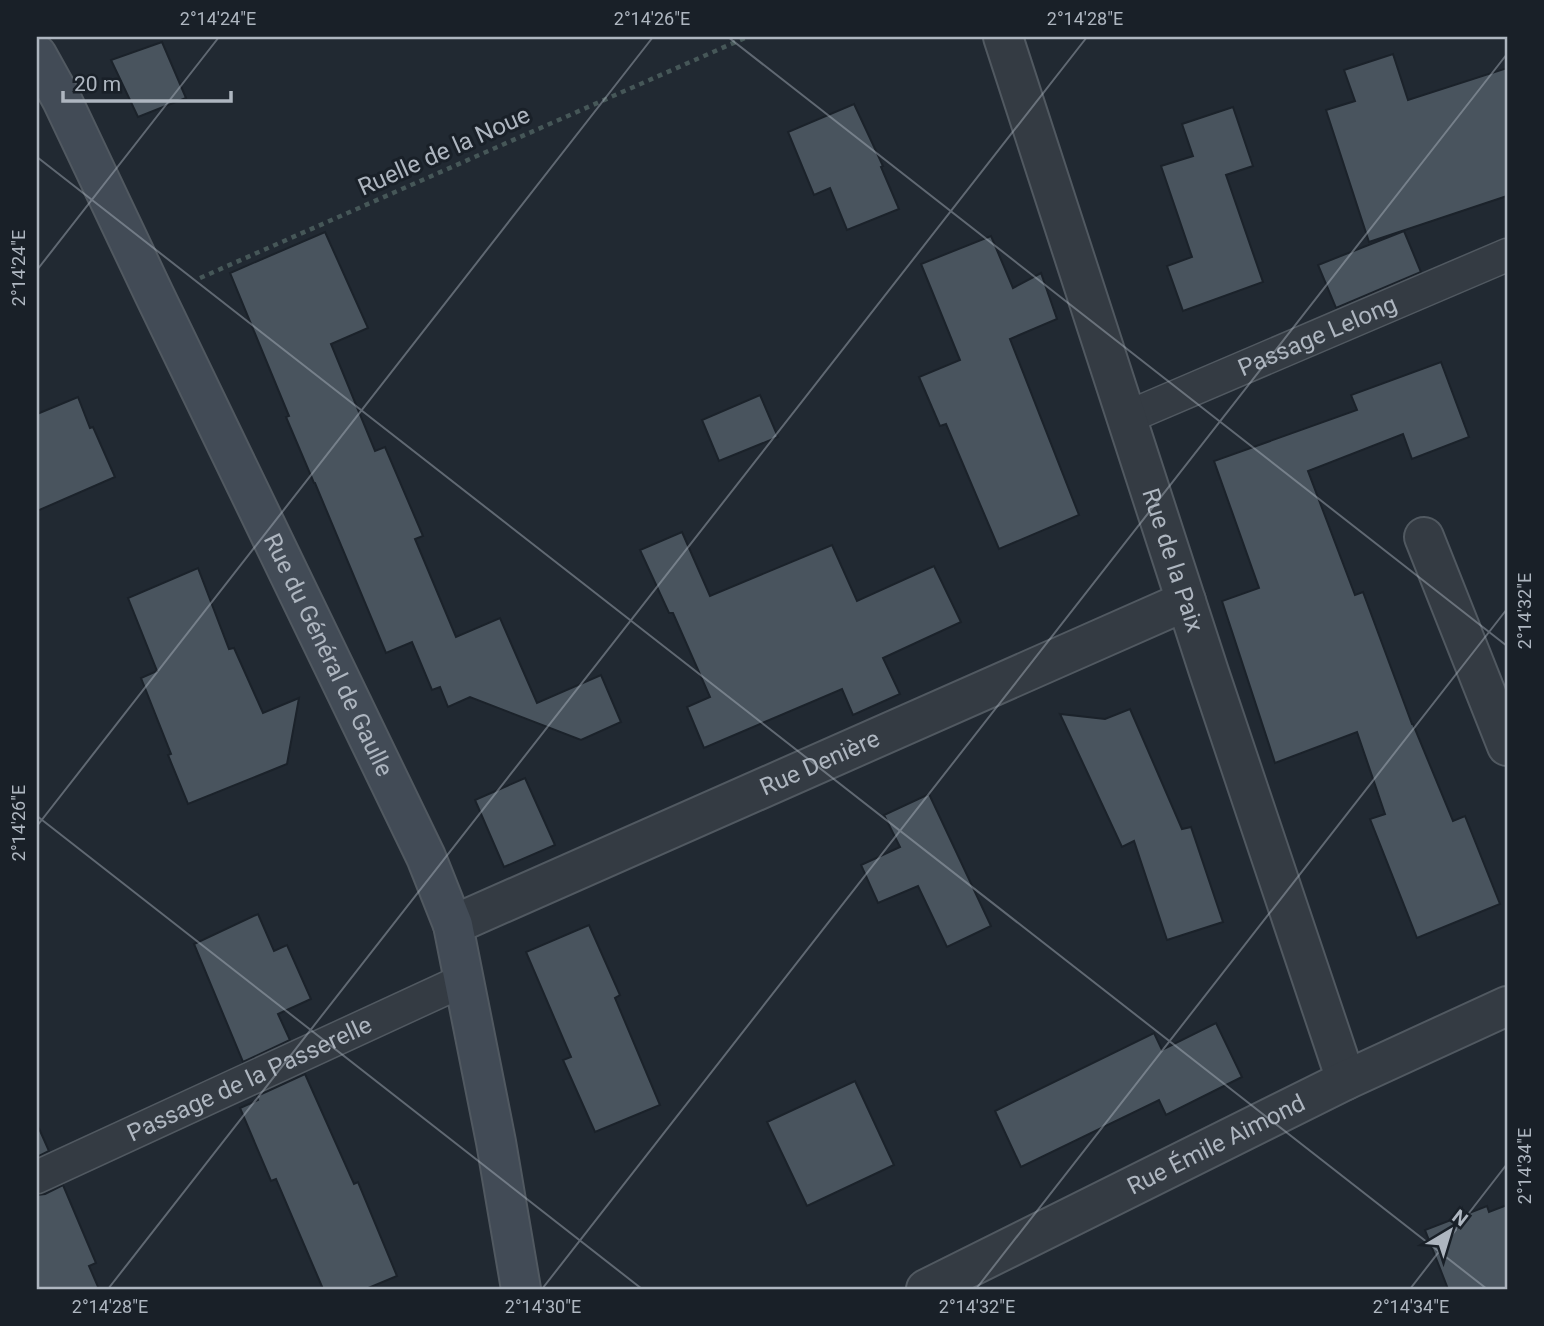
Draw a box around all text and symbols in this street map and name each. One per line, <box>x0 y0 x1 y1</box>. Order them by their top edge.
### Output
text: 2°14'24"E <box>180 8 256 29</box>
text: 2°14'26"E <box>614 8 690 29</box>
text: 2°14'28"E <box>1047 8 1123 29</box>
scale bar <box>63 60 231 104</box>
text: 20 m <box>74 72 121 96</box>
street label: Ruelle de la Noue <box>354 101 534 201</box>
text: 2°14'24"E <box>8 230 29 306</box>
street label: Passage Lelong <box>1234 290 1401 382</box>
street label: Rue de la Paix <box>1136 485 1209 636</box>
street label: Rue du Général de Gaulle <box>258 529 399 781</box>
text: 2°14'32"E <box>1514 573 1535 649</box>
street label: Rue Denière <box>756 724 884 802</box>
text: 2°14'26"E <box>8 785 29 861</box>
street label: Passage de la Passerelle <box>123 1011 376 1147</box>
street label: Rue Émile Aimond <box>1123 1089 1310 1201</box>
text: 2°14'34"E <box>1514 1128 1535 1204</box>
north arrow <box>1414 1196 1484 1266</box>
text: N <box>1448 1205 1473 1231</box>
text: 2°14'28"E <box>72 1296 148 1317</box>
text: 2°14'30"E <box>505 1296 581 1317</box>
text: 2°14'32"E <box>939 1296 1015 1317</box>
text: 2°14'34"E <box>1373 1296 1449 1317</box>

